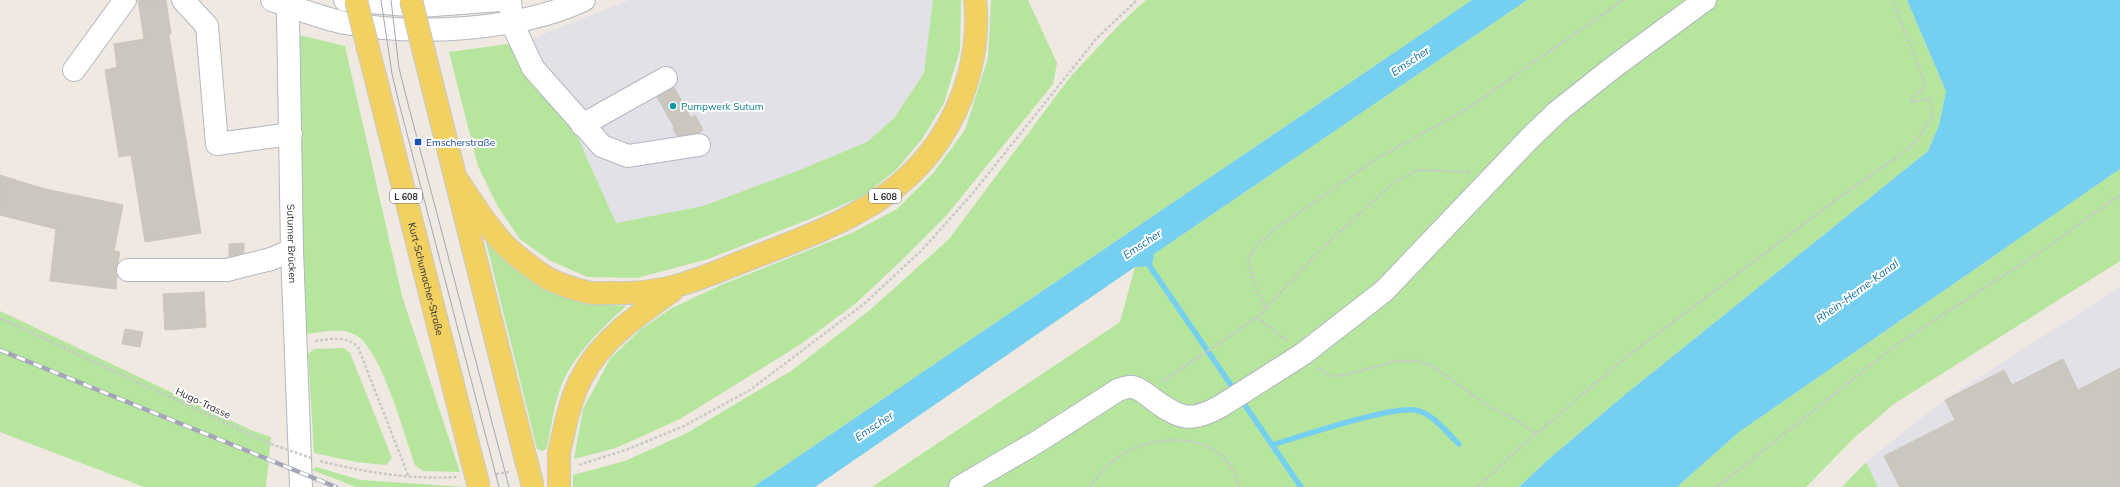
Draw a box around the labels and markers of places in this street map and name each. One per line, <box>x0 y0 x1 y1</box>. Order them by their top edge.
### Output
place label: Pumpwerk Sutum <box>681 100 764 113</box>
marker: Pumpwerk Sutum <box>668 101 678 111</box>
place label: Emscherstraße <box>426 136 495 149</box>
marker: Emscherstraße <box>413 137 423 147</box>

